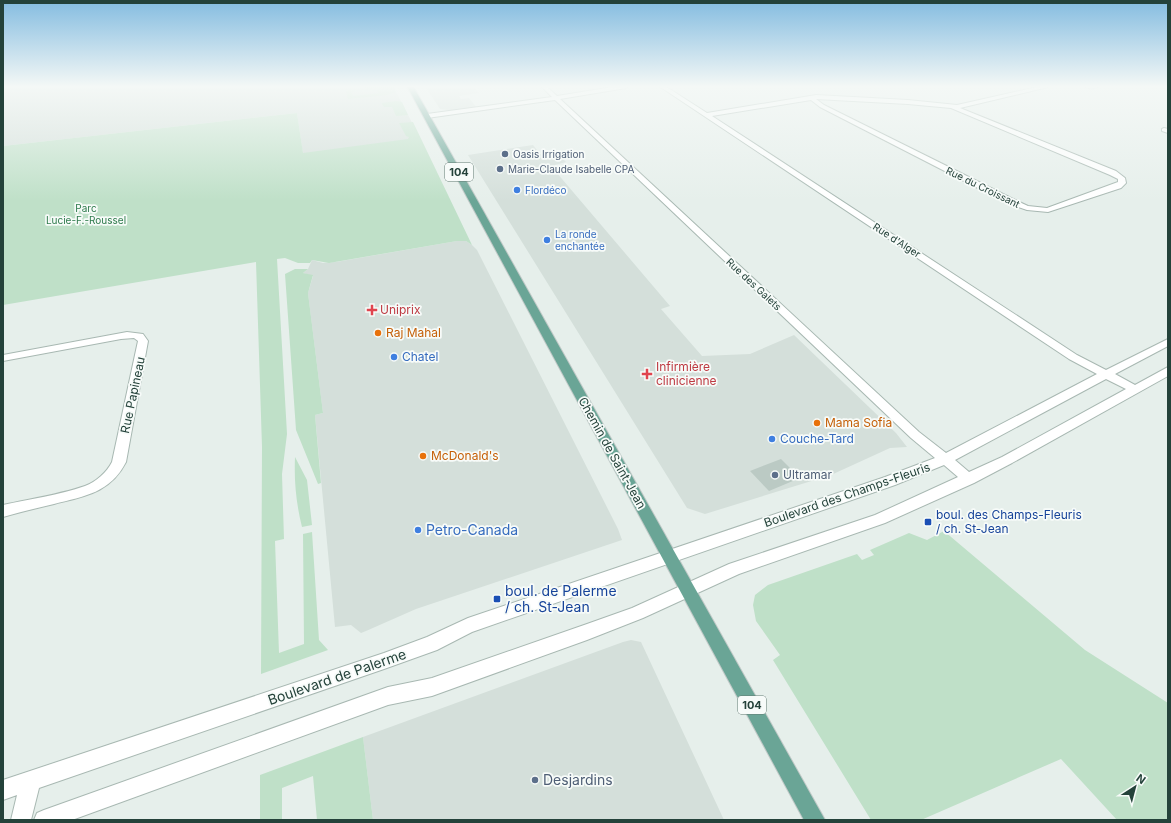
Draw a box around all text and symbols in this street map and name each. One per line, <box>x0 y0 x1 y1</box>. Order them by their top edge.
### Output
place label: Oasis Irrigation <box>513 148 584 160</box>
marker: Oasis Irrigation <box>500 149 510 159</box>
road number: 104 <box>445 163 473 181</box>
place label: Marie-Claude Isabelle CPA <box>508 163 634 175</box>
marker: Marie-Claude Isabelle CPA <box>495 164 505 174</box>
street label: Rue du Croissant <box>944 164 1022 210</box>
place label: Flordéco <box>525 184 567 196</box>
marker: Flordéco <box>512 185 522 195</box>
park label: Parc Lucie-F.-Roussel <box>46 202 126 226</box>
street label: Rue d'Alger <box>871 220 923 260</box>
place label: La ronde enchantée <box>555 228 605 252</box>
marker: La ronde enchantée <box>542 235 552 245</box>
street label: Rue des Galets <box>724 255 784 313</box>
place label: Uniprix <box>380 302 421 317</box>
marker: Uniprix <box>367 305 377 315</box>
place label: Raj Mahal <box>386 325 441 340</box>
marker: Raj Mahal <box>373 328 383 338</box>
place label: Chatel <box>402 349 438 364</box>
marker: Chatel <box>389 352 399 362</box>
street label: Rue Papineau <box>117 355 148 435</box>
place label: Infirmière clinicienne <box>656 359 717 388</box>
marker: Infirmière clinicienne <box>641 368 653 380</box>
street label: Chemin de Saint-Jean <box>575 394 649 511</box>
place label: Mama Sofia <box>825 415 892 430</box>
marker: Mama Sofia <box>812 418 822 428</box>
place label: Couche-Tard <box>780 431 854 446</box>
marker: Couche-Tard <box>767 434 777 444</box>
place label: McDonald's <box>431 448 499 463</box>
marker: McDonald's <box>418 451 428 461</box>
street label: Boulevard des Champs-Fleuris <box>762 459 932 530</box>
place label: Ultramar <box>783 467 832 482</box>
marker: Ultramar <box>770 470 780 480</box>
place label: boul. des Champs-Fleuris / ch. St-Jean <box>936 507 1082 536</box>
marker: boul. des Champs-Fleuris / ch. St-Jean <box>923 517 933 527</box>
place label: Petro-Canada <box>426 521 518 538</box>
marker: Petro-Canada <box>413 525 423 535</box>
place label: boul. de Palerme / ch. St-Jean <box>505 582 617 615</box>
marker: boul. de Palerme / ch. St-Jean <box>492 594 502 604</box>
street label: Boulevard de Palerme <box>265 645 408 708</box>
road number: 104 <box>738 696 766 714</box>
north arrow <box>1115 767 1155 807</box>
place label: Desjardins <box>543 771 613 788</box>
text: N <box>1133 771 1148 787</box>
marker: Desjardins <box>530 775 540 785</box>

